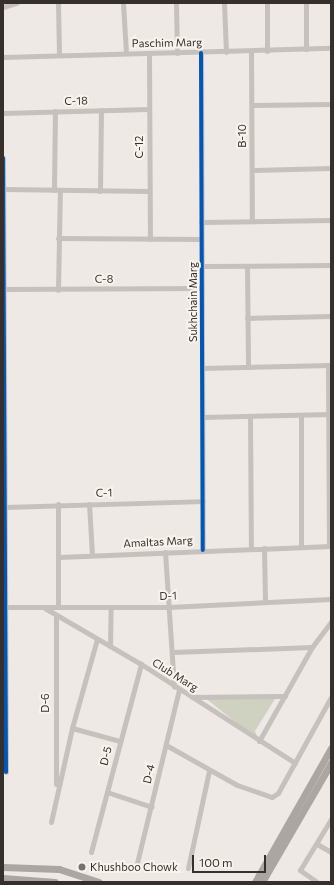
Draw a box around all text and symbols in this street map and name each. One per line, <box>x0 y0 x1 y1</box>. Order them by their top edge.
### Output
street label: Paschim Marg <box>132 36 202 50</box>
street label: C-18 <box>64 94 88 108</box>
street label: B-10 <box>235 124 249 148</box>
street label: C-12 <box>132 136 146 158</box>
street label: Sukhchain Marg <box>186 262 200 342</box>
street label: C-8 <box>95 272 113 286</box>
street label: C-1 <box>96 486 112 500</box>
street label: Amaltas Marg <box>123 534 193 550</box>
street label: D-1 <box>159 589 177 603</box>
street label: Club Marg <box>150 656 200 694</box>
street label: D-6 <box>38 693 52 713</box>
street label: D-5 <box>97 745 115 767</box>
street label: D-4 <box>140 763 158 785</box>
scale bar <box>194 847 268 873</box>
text: 100 m <box>199 855 233 869</box>
place label: Khushboo Chowk <box>90 860 178 874</box>
marker: Khushboo Chowk <box>77 862 87 872</box>

